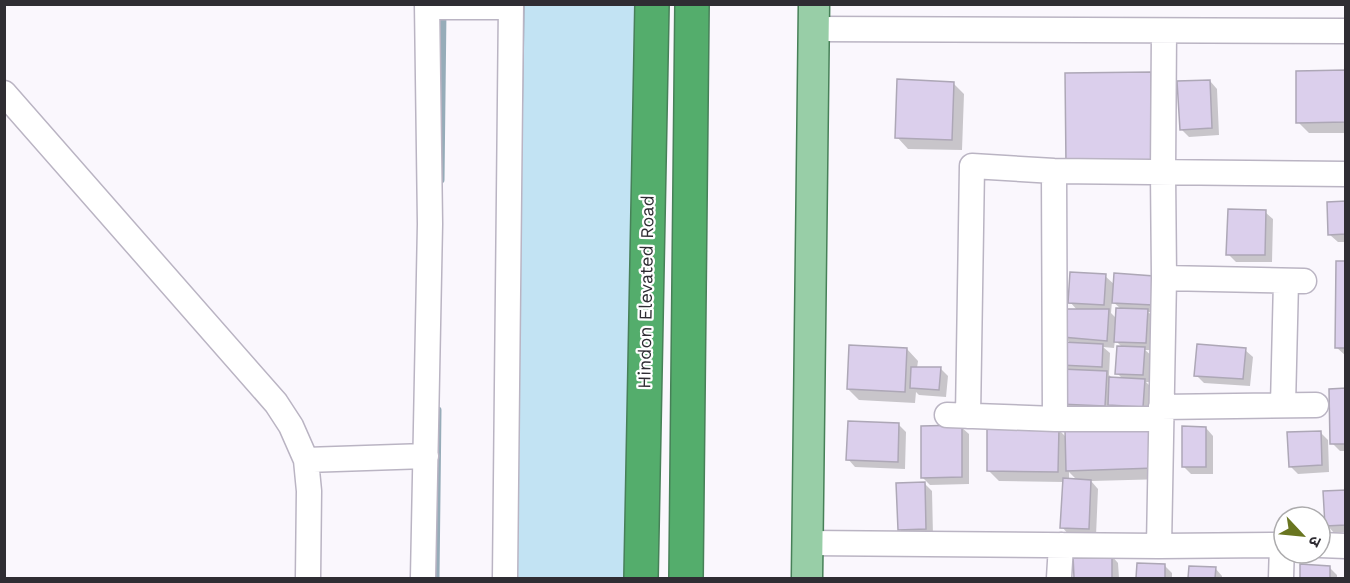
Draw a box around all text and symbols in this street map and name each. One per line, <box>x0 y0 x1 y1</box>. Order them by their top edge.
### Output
street label: Hindon Elevated Road <box>633 195 658 389</box>
north arrow <box>1272 505 1332 565</box>
text: उ <box>1304 533 1326 550</box>

